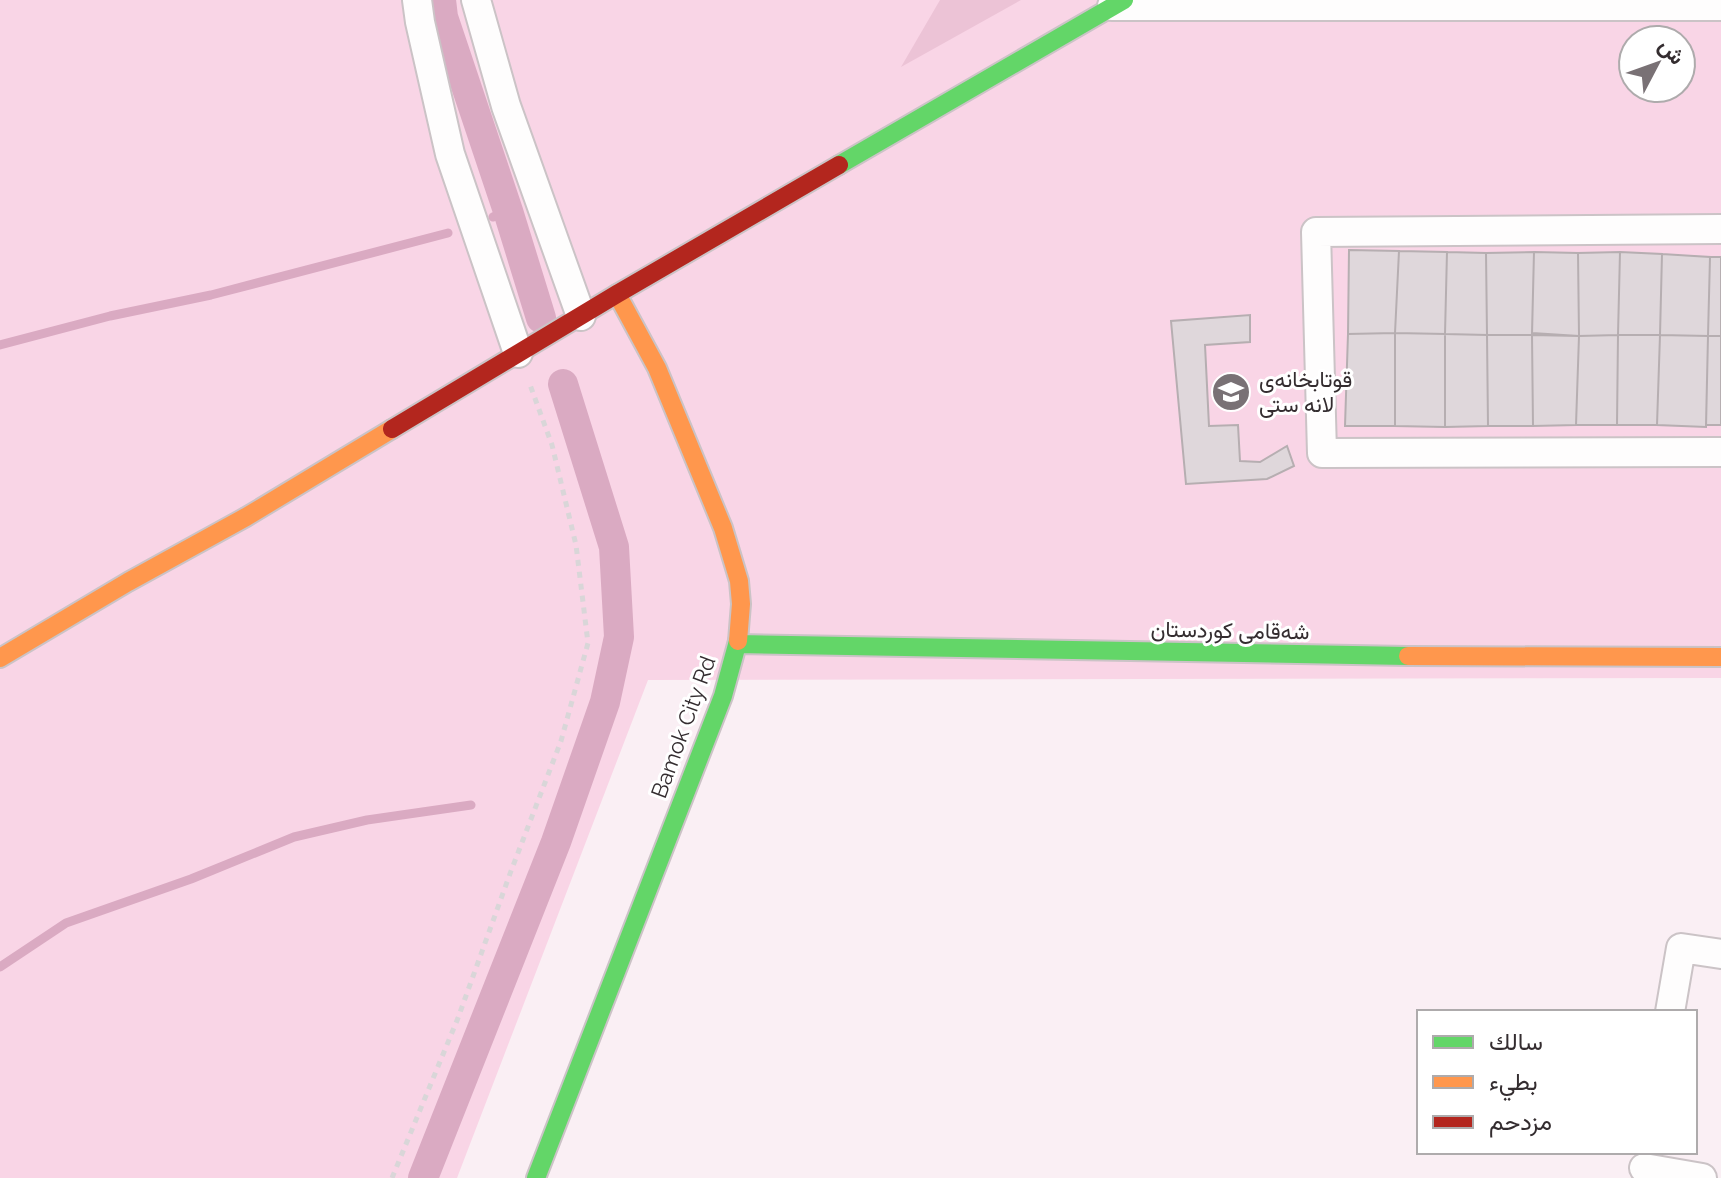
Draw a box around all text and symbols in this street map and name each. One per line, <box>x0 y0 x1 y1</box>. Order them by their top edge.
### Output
north arrow <box>1617 24 1697 104</box>
text: ش <box>1653 32 1691 70</box>
place label: قوتابخانەی لانە ستی <box>1259 366 1352 418</box>
school or university icon: قوتابخانەی لانە ستی <box>1210 371 1252 413</box>
street label: شەقامی کوردستان <box>1150 616 1310 645</box>
street label: Bamok City Rd <box>645 652 721 802</box>
legend <box>1417 1010 1697 1154</box>
text: سالك <box>1489 1027 1543 1056</box>
text: بطيء <box>1489 1067 1538 1101</box>
text: مزدحم <box>1489 1107 1552 1138</box>

